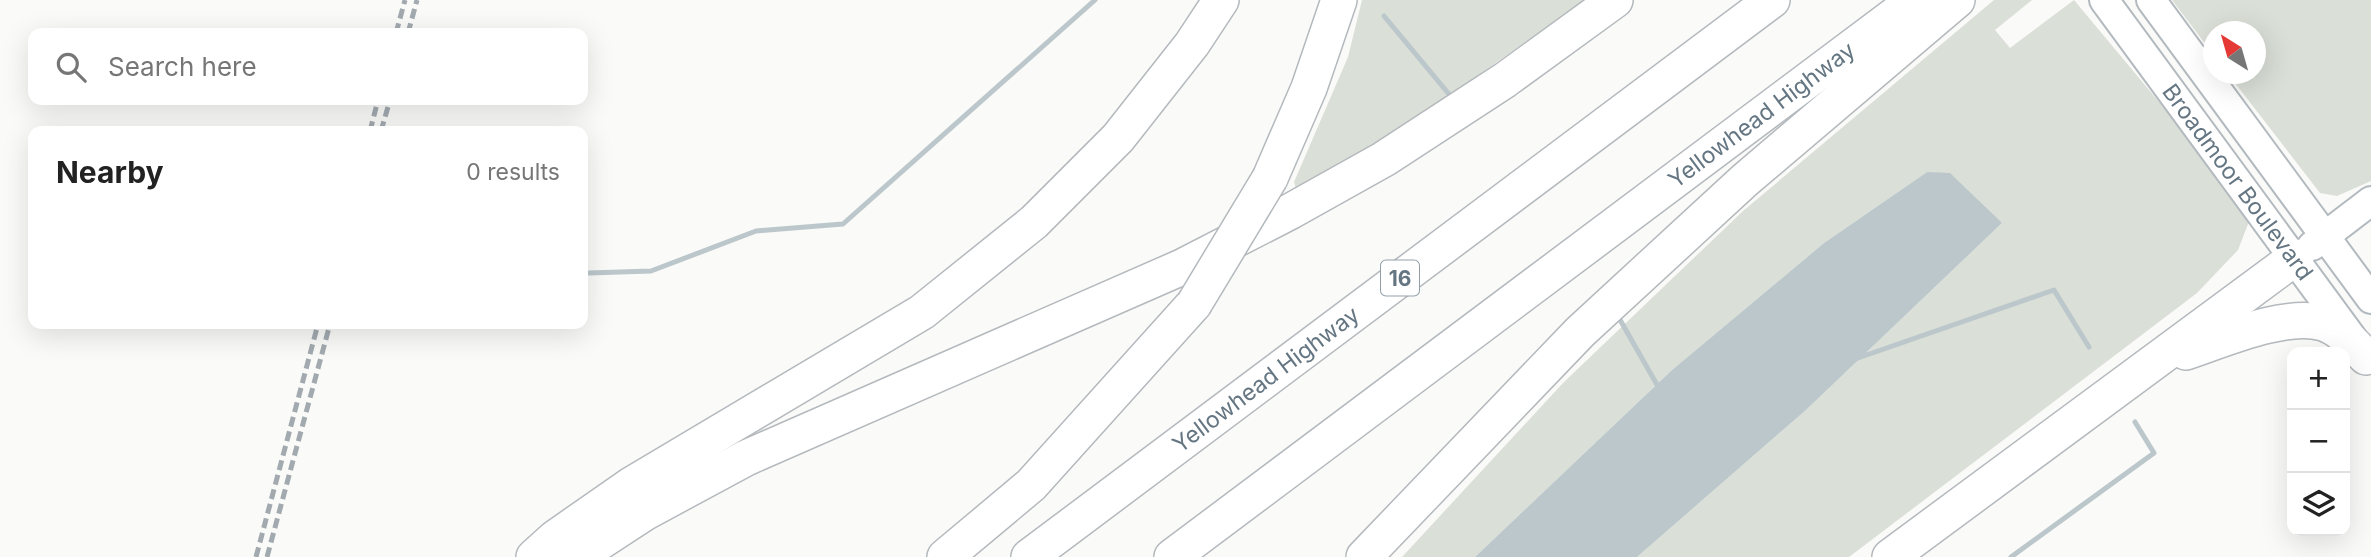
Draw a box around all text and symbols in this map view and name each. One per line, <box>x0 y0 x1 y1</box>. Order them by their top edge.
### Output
north arrow <box>2203 21 2266 84</box>
search box <box>28 28 588 105</box>
street label: Yellowhead Highway <box>1663 36 1861 194</box>
icon: search <box>52 48 90 86</box>
text: Search here <box>108 51 257 82</box>
street label: Broadmoor Boulevard <box>2157 79 2319 286</box>
text: Nearby <box>56 154 164 190</box>
text: 0 results <box>466 158 560 186</box>
road number: 16 <box>1381 260 1419 296</box>
street label: Yellowhead Highway <box>1167 300 1365 458</box>
map controls <box>2287 347 2350 536</box>
button: + <box>2287 347 2350 410</box>
button: − <box>2287 410 2350 473</box>
button: layers <box>2287 473 2350 536</box>

